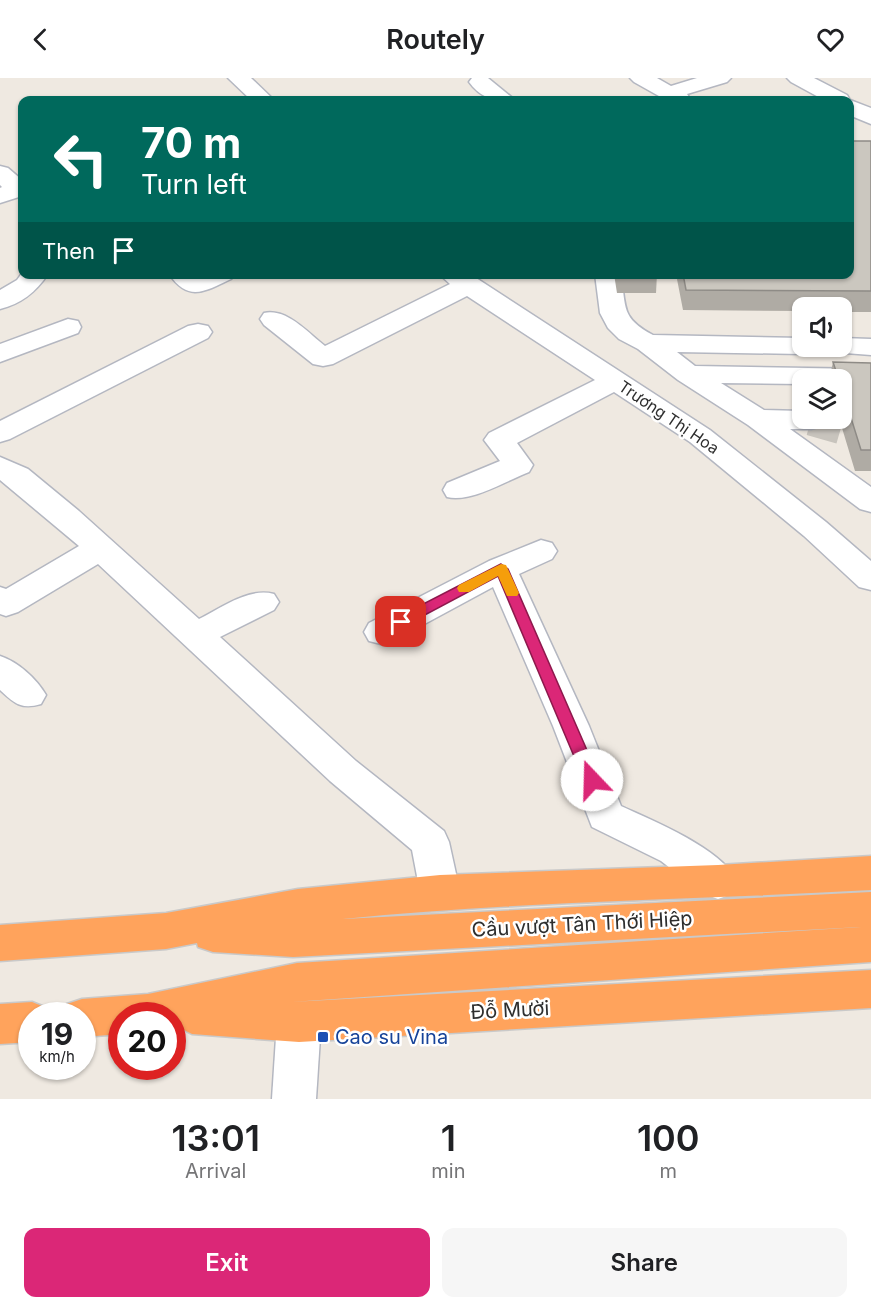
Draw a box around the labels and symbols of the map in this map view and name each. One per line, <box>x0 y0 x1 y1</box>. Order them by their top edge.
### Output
street label: Trương Thị Hoa <box>615 376 723 458</box>
pin <box>375 596 426 647</box>
position arrow <box>560 748 624 812</box>
street label: Cầu vượt Tân Thới Hiệp <box>471 906 693 942</box>
street label: Đỗ Mười <box>470 996 550 1024</box>
speed limit sign: 20 <box>108 1002 186 1080</box>
place label: Cao su Vina <box>335 1025 448 1049</box>
marker: Cao su Vina <box>316 1030 330 1044</box>

